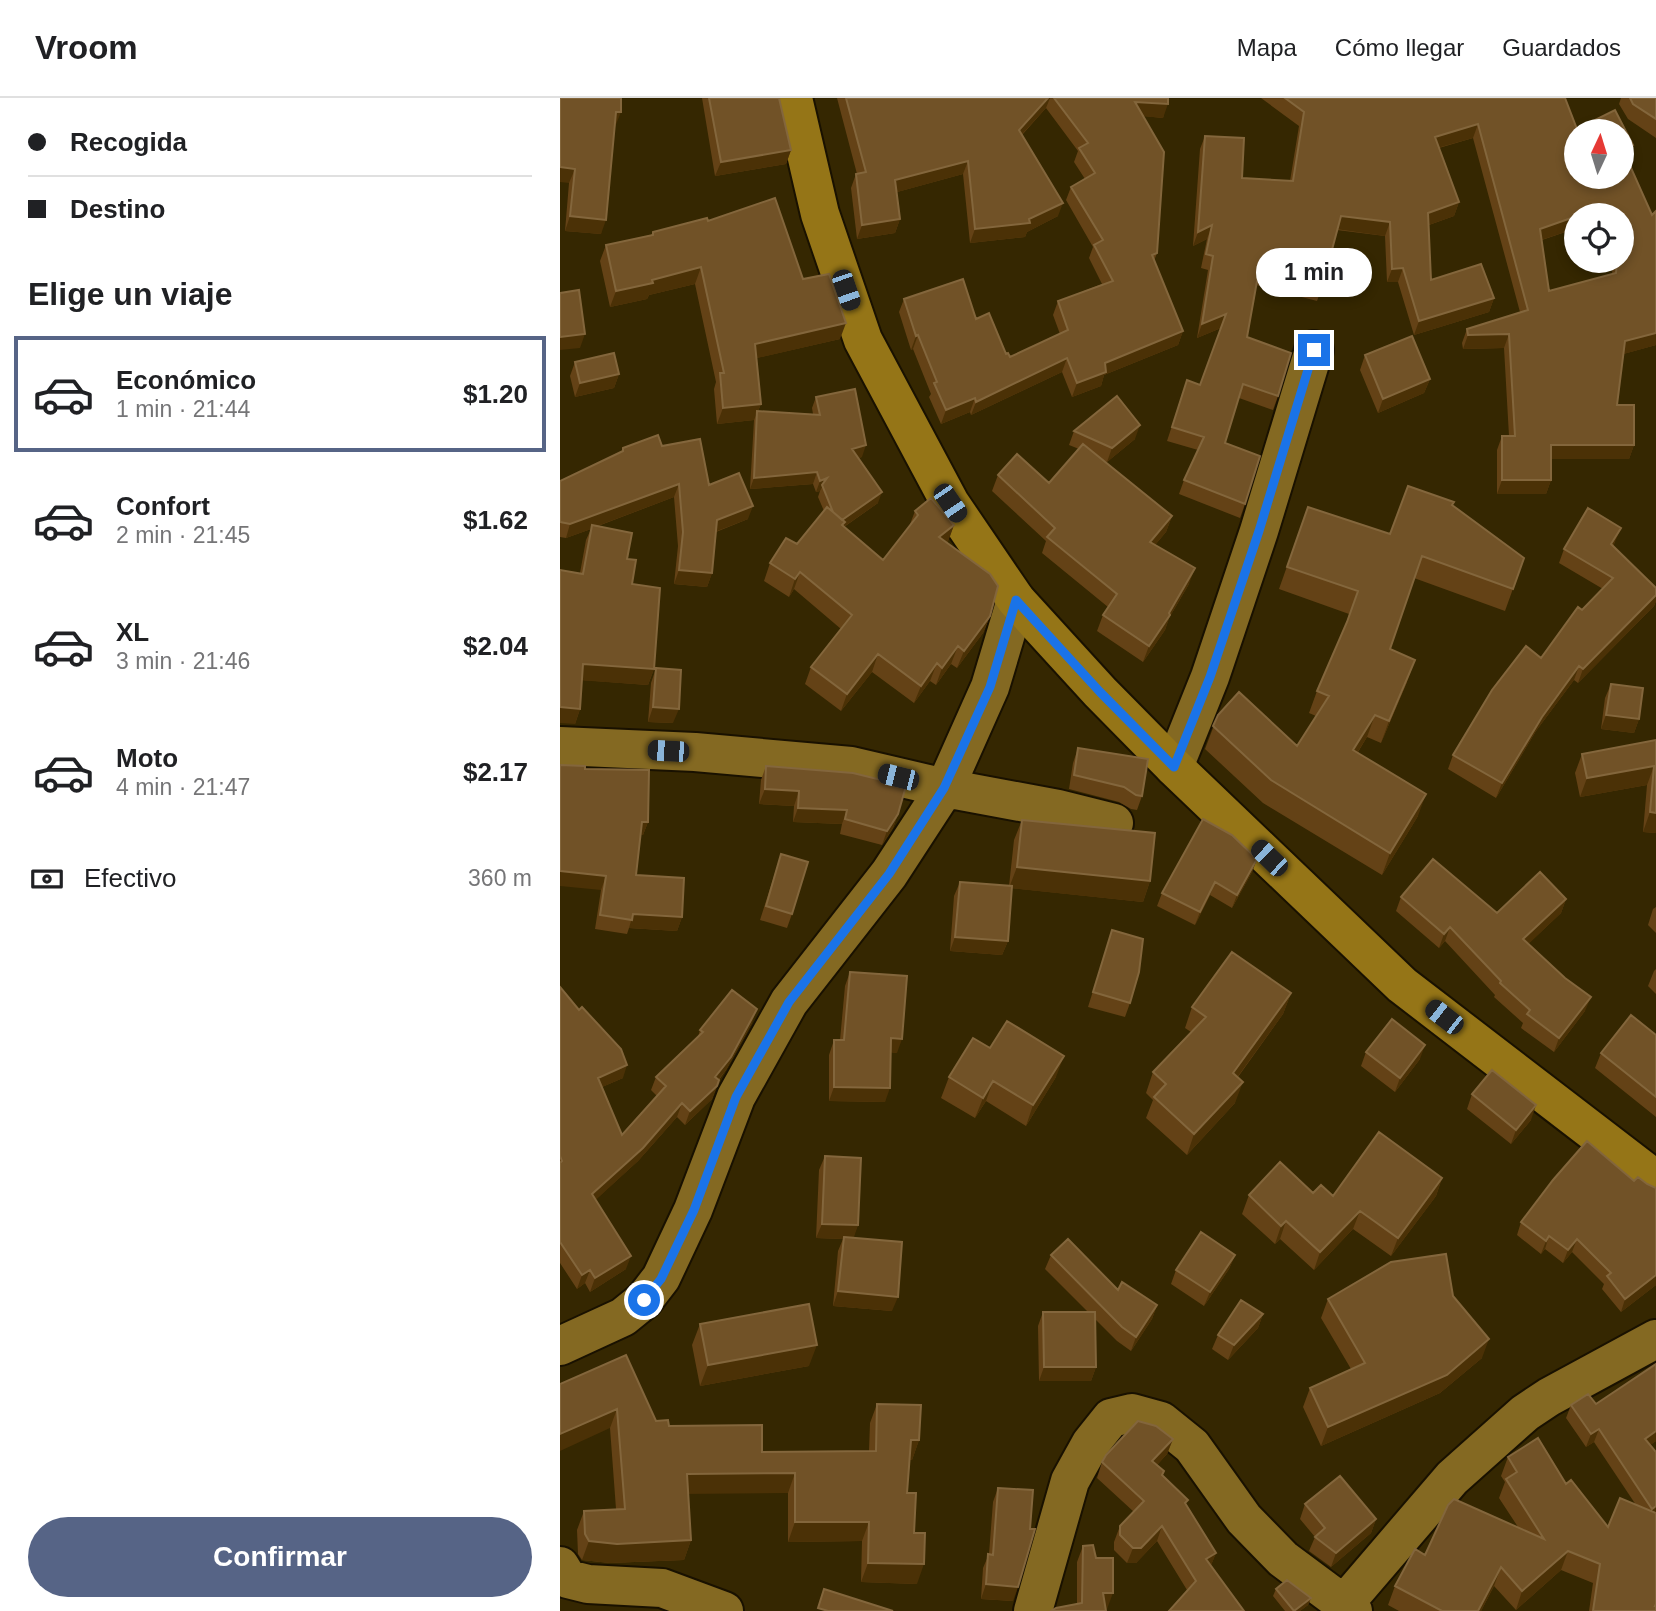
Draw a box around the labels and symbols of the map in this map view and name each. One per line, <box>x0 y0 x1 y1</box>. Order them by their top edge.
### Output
north arrow <box>1564 119 1634 189</box>
callout: 1 min <box>1256 248 1372 298</box>
car <box>830 267 863 313</box>
route end <box>1298 334 1330 366</box>
car <box>930 480 971 526</box>
car <box>647 739 690 763</box>
car <box>876 762 921 792</box>
car <box>1247 836 1292 880</box>
car <box>1421 996 1468 1038</box>
route start <box>628 1284 660 1316</box>

